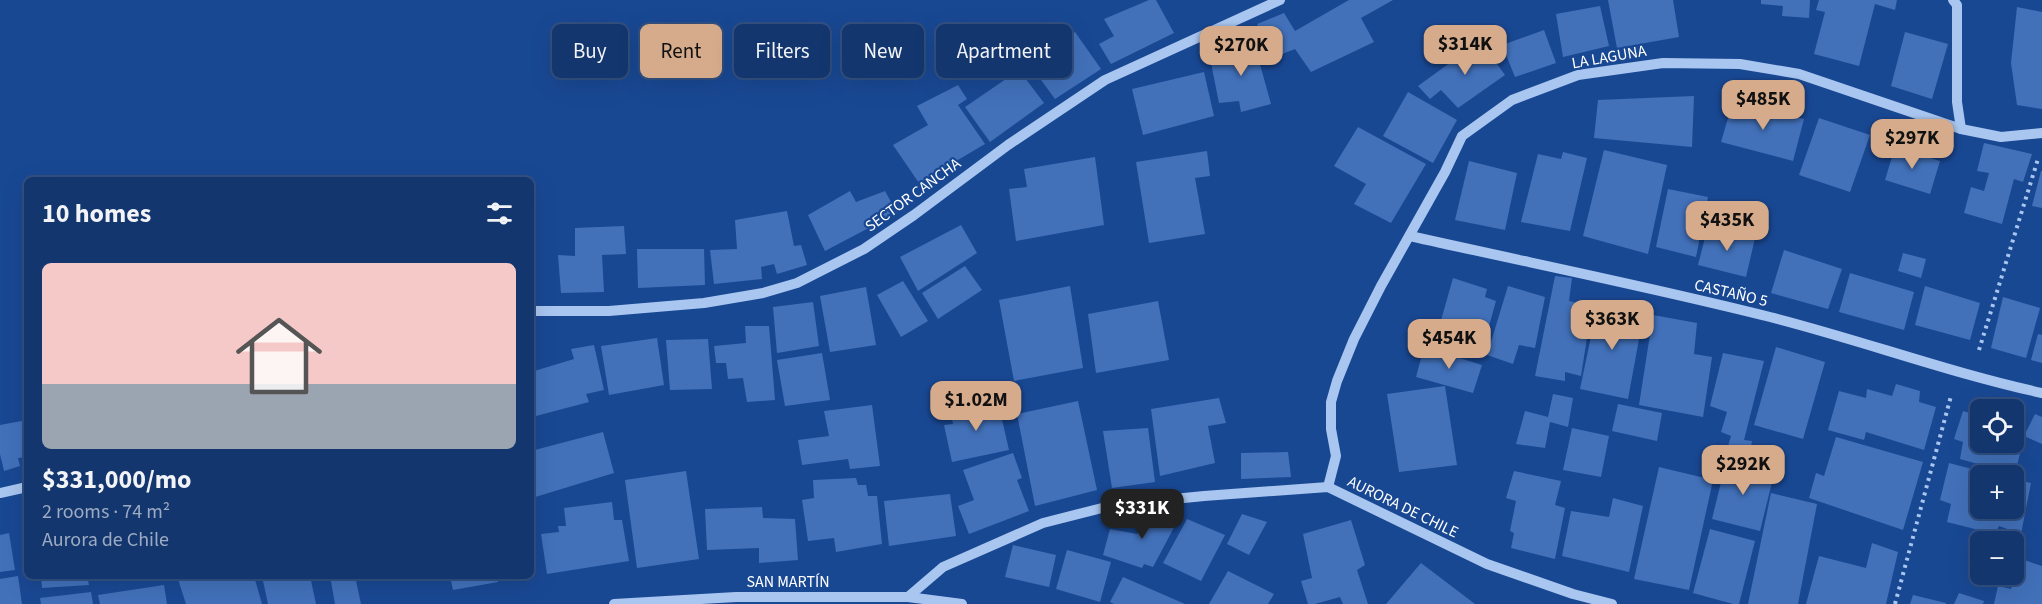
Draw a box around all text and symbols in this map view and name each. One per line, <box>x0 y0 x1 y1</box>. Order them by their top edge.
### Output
chip: Buy <box>552 24 628 78</box>
chip: Rent <box>640 24 722 78</box>
chip: Filters <box>734 24 830 78</box>
chip: New <box>842 24 924 78</box>
chip: Apartment <box>936 24 1072 78</box>
pin: $314K <box>1423 25 1507 76</box>
pin: $270K <box>1199 26 1283 77</box>
text: $314K <box>1438 30 1492 58</box>
text: $270K <box>1214 31 1268 59</box>
street label: LA LAGUNA <box>1570 40 1648 74</box>
pin: $485K <box>1721 80 1805 131</box>
text: $485K <box>1736 85 1790 113</box>
pin: $297K <box>1870 119 1954 170</box>
text: $297K <box>1885 124 1939 152</box>
street label: SECTOR CANCHA <box>861 153 966 237</box>
text: 10 homes <box>42 195 151 232</box>
icon: filters <box>483 197 516 230</box>
pin: $435K <box>1685 201 1769 252</box>
text: $435K <box>1700 206 1754 234</box>
street label: CASTAÑO 5 <box>1692 274 1770 312</box>
pin: $363K <box>1570 300 1654 351</box>
icon: home <box>225 302 333 410</box>
text: $363K <box>1585 305 1639 333</box>
pin: $454K <box>1407 319 1491 370</box>
text: $454K <box>1422 324 1476 352</box>
pin: $1.02M <box>927 381 1025 432</box>
text: $1.02M <box>944 386 1008 414</box>
map controls <box>1970 399 2024 585</box>
button: locate <box>1970 399 2024 453</box>
pin: $292K <box>1701 445 1785 496</box>
text: $292K <box>1716 450 1770 478</box>
text: $331,000/mo <box>42 461 191 498</box>
button: + <box>1970 465 2024 519</box>
street label: AURORA DE CHILE <box>1344 471 1462 543</box>
pin: $331K <box>1100 489 1184 540</box>
text: $331K <box>1115 494 1169 522</box>
text: 2 rooms · 74 m² <box>42 498 170 526</box>
text: Aurora de Chile <box>42 526 169 554</box>
button: − <box>1970 531 2024 585</box>
street label: SAN MARTÍN <box>746 571 830 593</box>

